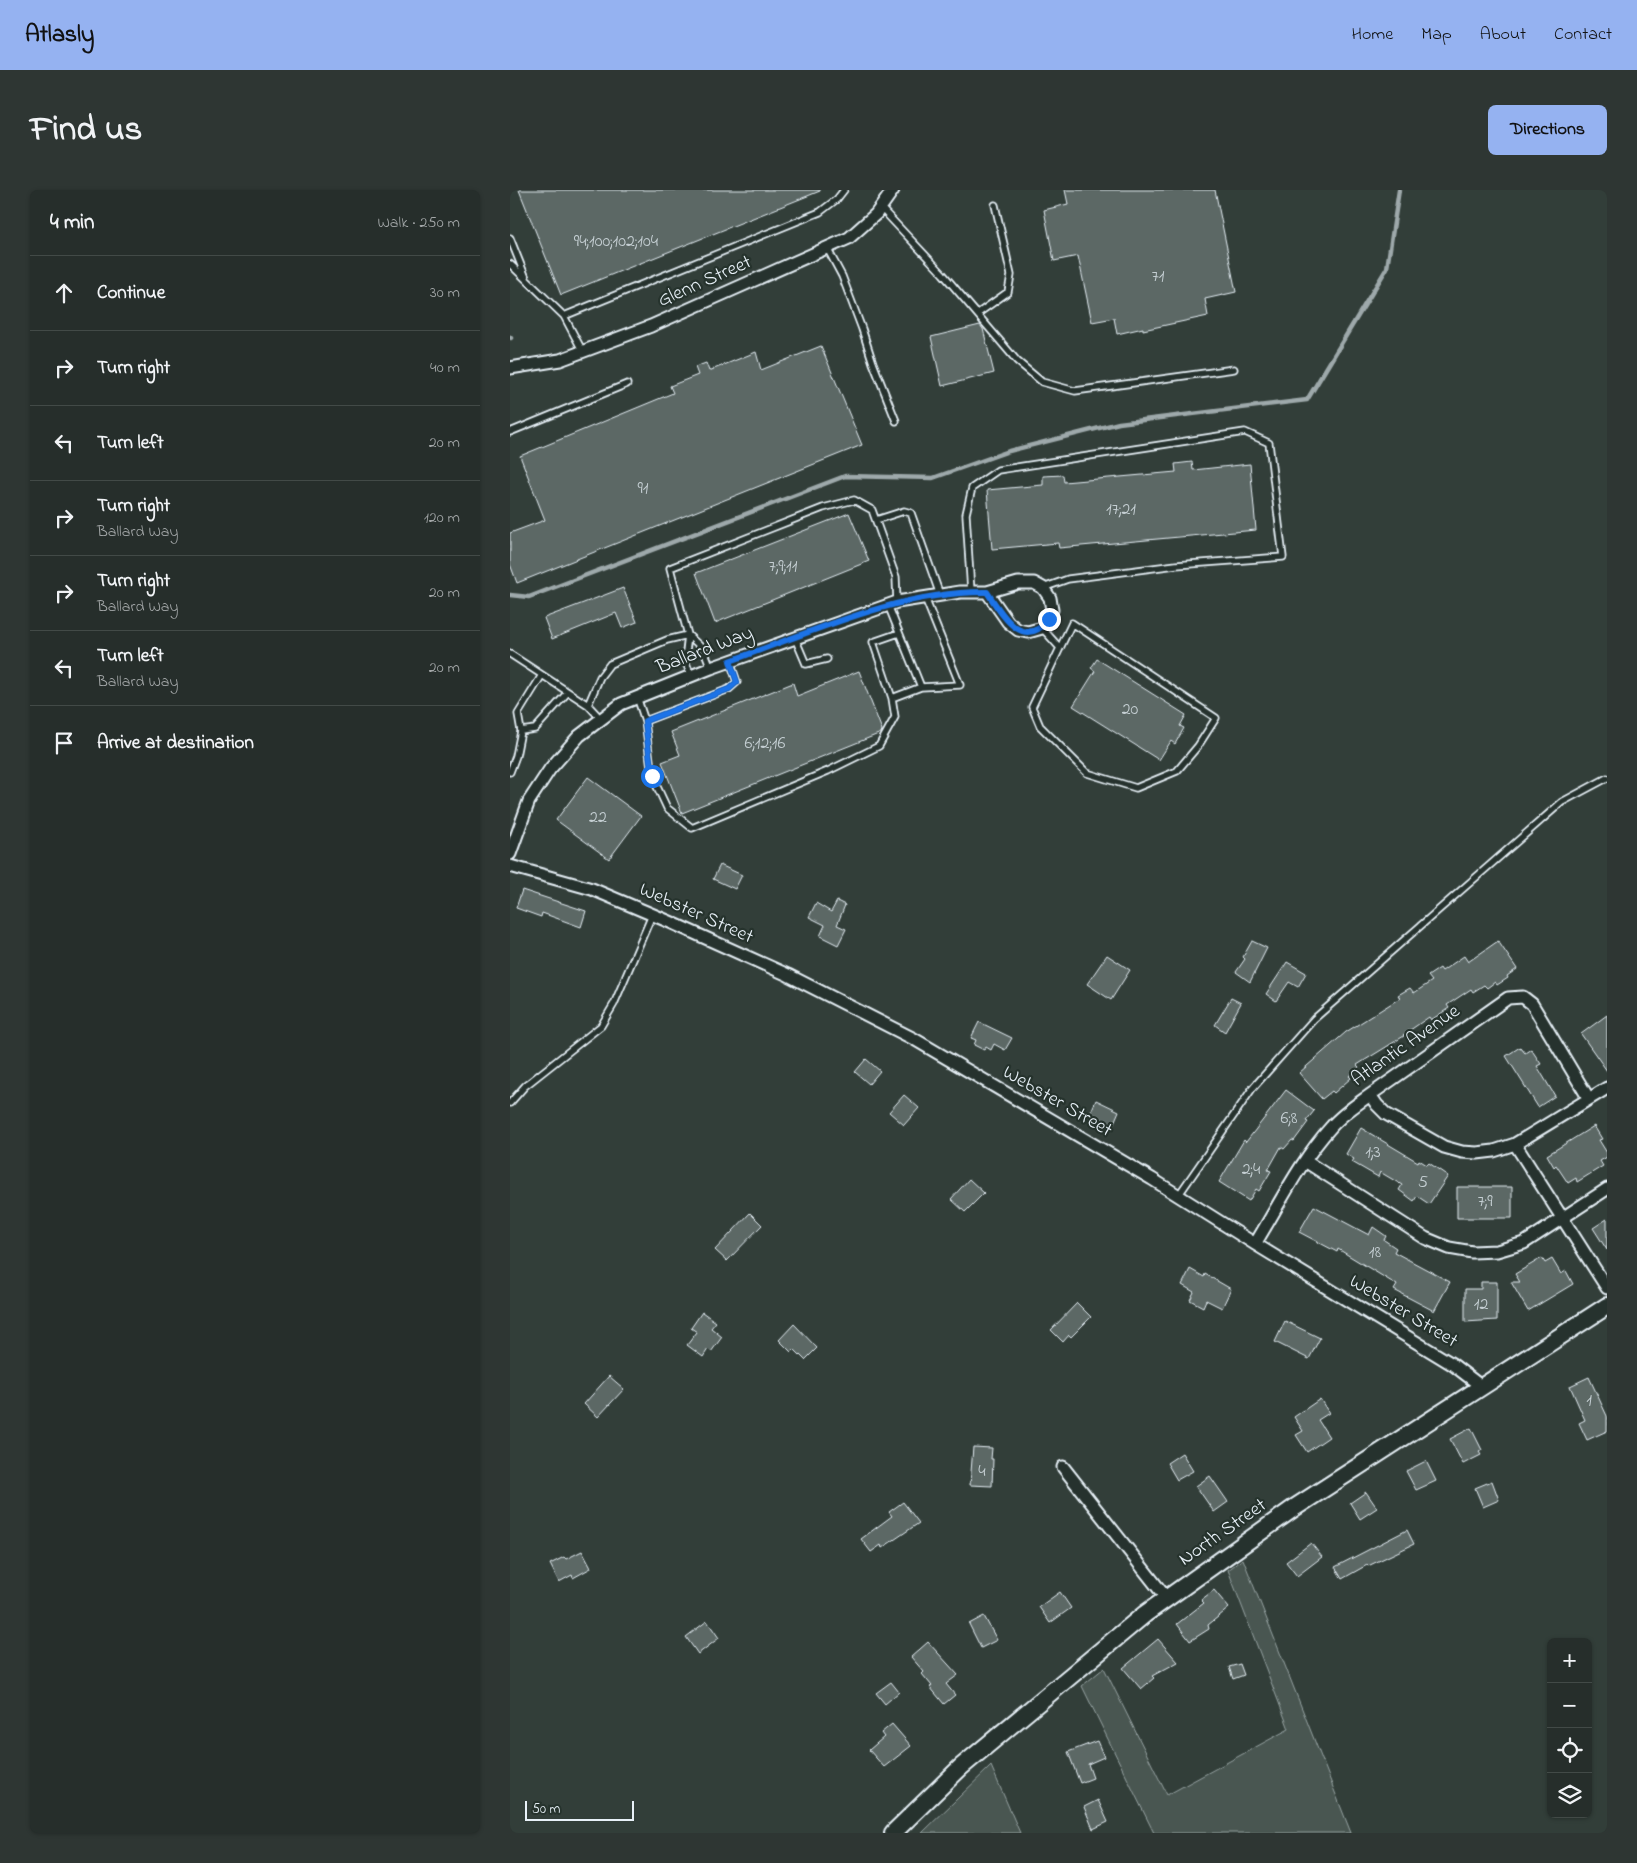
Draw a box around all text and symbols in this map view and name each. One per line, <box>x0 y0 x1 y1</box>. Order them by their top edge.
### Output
text: Atlasly <box>25 18 94 53</box>
text: Home <box>1352 22 1393 48</box>
text: Map <box>1421 22 1452 48</box>
text: About <box>1480 22 1526 48</box>
text: Contact <box>1554 22 1612 48</box>
text: Find us <box>30 105 142 156</box>
button: Directions <box>1488 105 1607 155</box>
text: 4 min <box>50 208 94 238</box>
text: Walk · 250 m <box>377 211 460 235</box>
house number: 94;100;102;104 <box>574 229 659 255</box>
street label: Glenn Street <box>653 248 757 316</box>
house number: 71 <box>1151 264 1165 290</box>
icon: ahead <box>50 279 78 307</box>
text: Continue <box>97 280 165 307</box>
text: 30 m <box>430 281 460 305</box>
icon: right <box>50 354 78 382</box>
text: Turn right <box>97 355 170 382</box>
text: 40 m <box>430 356 460 380</box>
icon: left <box>50 429 78 457</box>
text: Turn left <box>97 430 164 457</box>
text: 20 m <box>429 431 460 455</box>
house number: 91 <box>637 476 649 502</box>
text: Turn right <box>97 493 170 520</box>
house number: 17;21 <box>1106 497 1136 523</box>
icon: right <box>50 504 78 532</box>
text: 120 m <box>424 506 460 530</box>
text: Ballard Way <box>97 520 178 544</box>
house number: 7;9;11 <box>769 554 798 580</box>
text: Turn right <box>97 568 170 595</box>
icon: right <box>50 579 78 607</box>
text: 20 m <box>429 581 460 605</box>
text: Ballard Way <box>97 595 178 619</box>
route end <box>1038 608 1061 631</box>
street label: Ballard Way <box>651 619 758 683</box>
text: Turn left <box>97 643 164 670</box>
icon: left <box>50 654 78 682</box>
text: 20 m <box>429 656 460 680</box>
text: Ballard Way <box>97 670 178 694</box>
house number: 20 <box>1122 697 1139 723</box>
icon: arrive <box>50 729 78 757</box>
text: Arrive at destination <box>97 730 254 757</box>
house number: 6;12;16 <box>745 731 786 757</box>
route start <box>641 765 664 788</box>
house number: 22 <box>589 805 607 831</box>
street label: Webster Street <box>634 876 758 952</box>
street label: Atlantic Avenue <box>1346 998 1466 1094</box>
street label: Webster Street <box>997 1059 1118 1145</box>
house number: 6;8 <box>1280 1106 1298 1132</box>
house number: 1;3 <box>1365 1140 1381 1166</box>
house number: 2;4 <box>1242 1157 1261 1183</box>
house number: 5 <box>1418 1170 1428 1196</box>
house number: 7;9 <box>1477 1189 1493 1215</box>
house number: 18 <box>1369 1240 1381 1266</box>
street label: Webster Street <box>1343 1268 1463 1356</box>
house number: 12 <box>1474 1292 1488 1318</box>
house number: 1 <box>1586 1388 1592 1414</box>
house number: 4 <box>978 1459 986 1485</box>
street label: North Street <box>1173 1492 1273 1574</box>
map controls <box>1547 1638 1592 1818</box>
button: + <box>1547 1638 1592 1683</box>
button: − <box>1547 1683 1592 1728</box>
button: locate <box>1547 1728 1592 1773</box>
button: layers <box>1547 1773 1592 1818</box>
scale bar <box>525 1798 634 1821</box>
text: 50 m <box>532 1799 560 1820</box>

